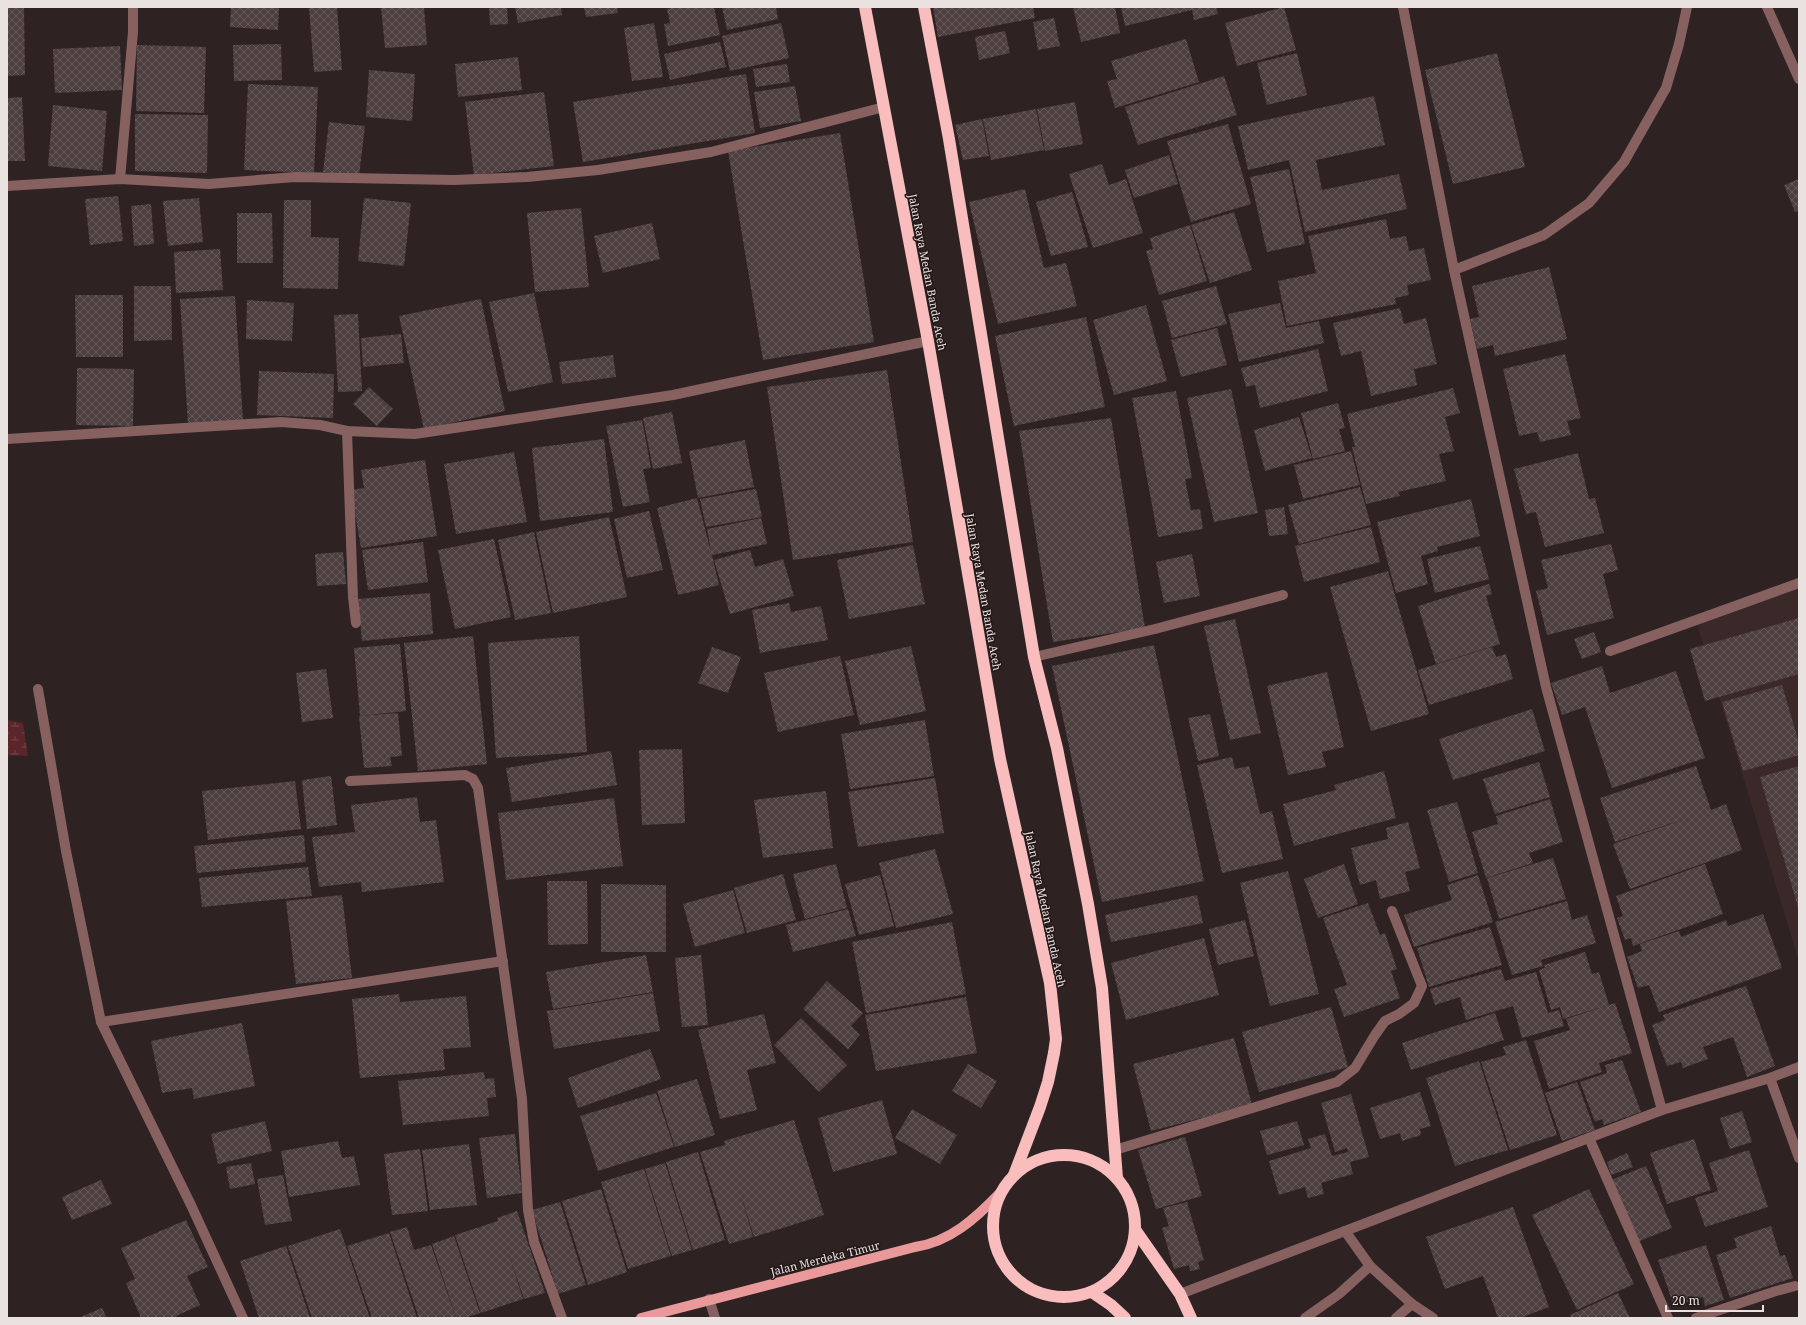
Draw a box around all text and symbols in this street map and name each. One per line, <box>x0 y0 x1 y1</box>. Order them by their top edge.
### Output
street label: Jalan Raya Medan Banda Aceh <box>905 191 951 352</box>
street label: Jalan Raya Medan Banda Aceh <box>963 511 1005 672</box>
street label: Jalan Raya Medan Banda Aceh <box>1022 829 1070 988</box>
street label: Jalan Merdeka Timur <box>768 1237 882 1279</box>
scale bar <box>1666 1287 1763 1313</box>
text: 20 m <box>1672 1292 1700 1309</box>

